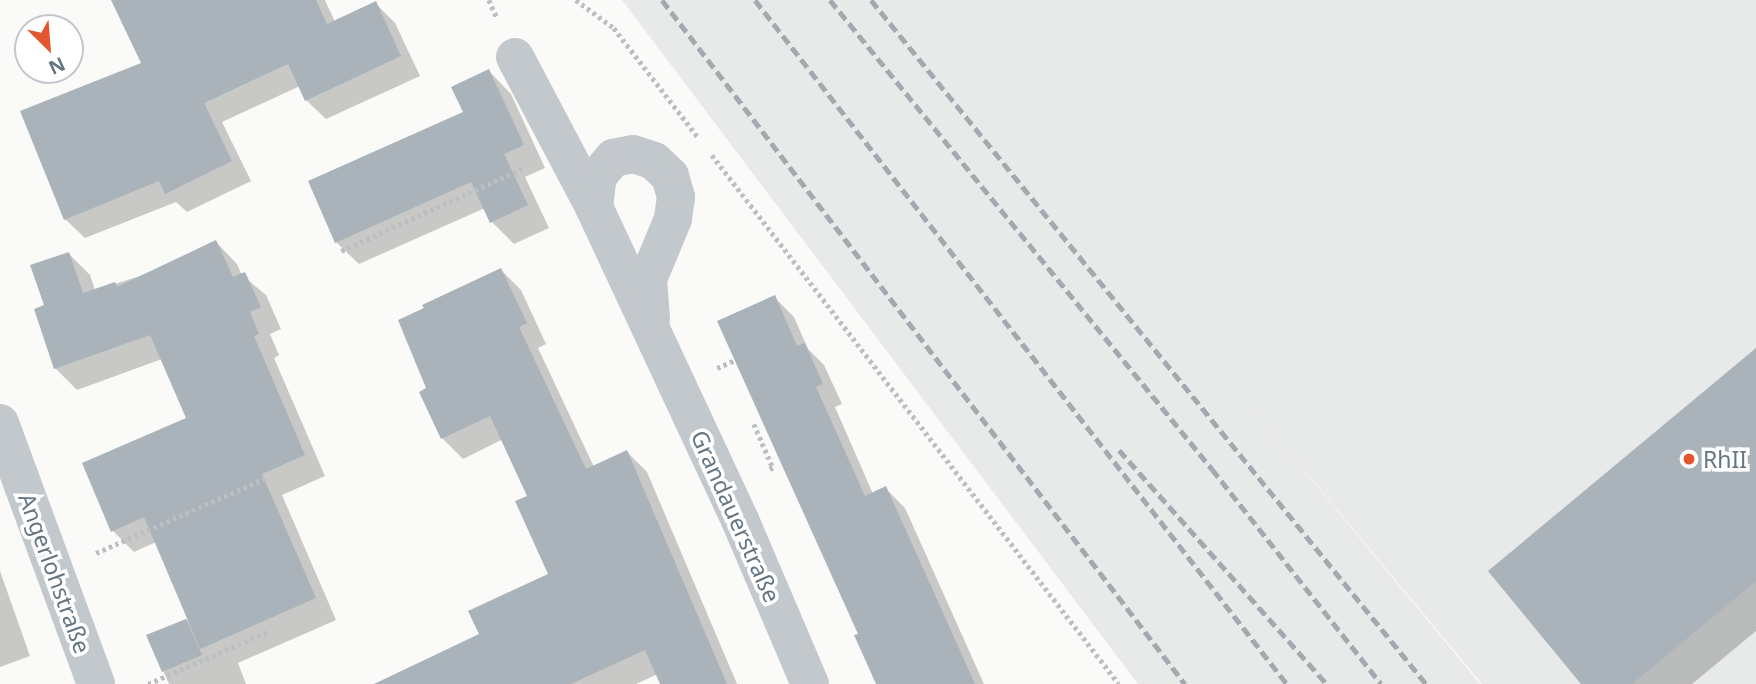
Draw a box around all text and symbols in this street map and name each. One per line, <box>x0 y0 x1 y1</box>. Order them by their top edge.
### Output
north arrow <box>14 14 84 84</box>
text: N <box>45 51 70 81</box>
street label: Grandauerstraße <box>686 426 786 606</box>
place label: RhII <box>1703 445 1747 473</box>
marker: RhII <box>1681 451 1697 467</box>
street label: Angerlohstraße <box>13 489 97 657</box>

